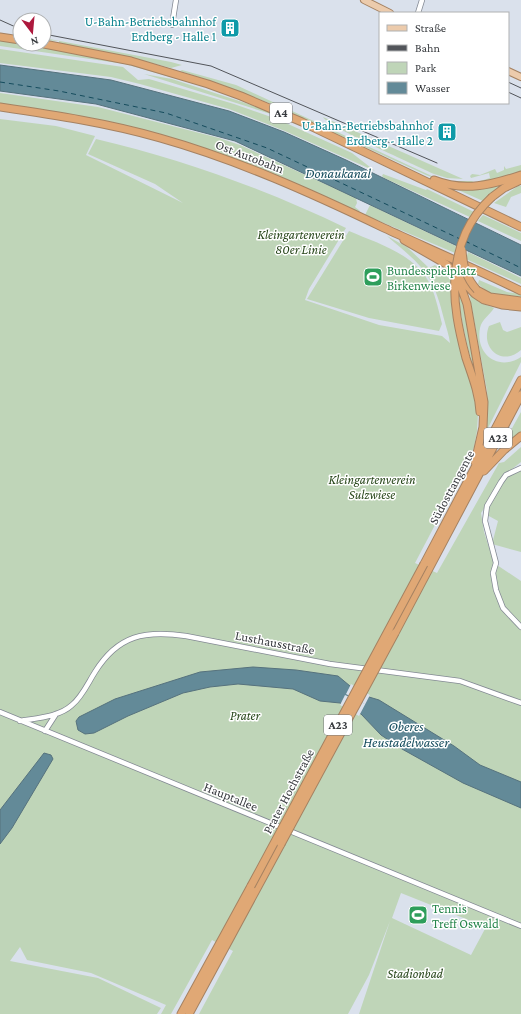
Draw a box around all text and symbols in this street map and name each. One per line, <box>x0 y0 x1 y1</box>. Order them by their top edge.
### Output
north arrow <box>12 12 52 52</box>
legend <box>379 12 509 104</box>
place label: U-Bahn-Betriebsbahnhof Erdberg - Halle 1 <box>85 14 217 44</box>
building icon: U-Bahn-Betriebsbahnhof Erdberg - Halle 1 <box>219 17 241 39</box>
text: Straße <box>415 21 446 35</box>
text: N <box>29 35 40 49</box>
text: Bahn <box>415 41 441 55</box>
text: Park <box>415 61 437 75</box>
text: Wasser <box>415 81 451 95</box>
road number: A4 <box>270 103 292 123</box>
place label: U-Bahn-Betriebsbahnhof Erdberg - Halle 2 <box>302 118 434 148</box>
building icon: U-Bahn-Betriebsbahnhof Erdberg - Halle 2 <box>436 121 458 143</box>
street label: Ost Autobahn <box>214 137 286 176</box>
water label: Donaukanal <box>305 165 371 181</box>
park label: Kleingartenverein 80er Linie <box>257 227 345 257</box>
place label: Bundesspielplatz Birkenwiese <box>387 263 477 293</box>
sports icon: Bundesspielplatz Birkenwiese <box>362 266 384 288</box>
road number: A23 <box>484 428 512 448</box>
street label: Südosttangente <box>426 447 477 527</box>
park label: Kleingartenverein Sulzwiese <box>328 472 416 502</box>
street label: Lusthausstraße <box>234 627 316 658</box>
park label: Prater <box>230 708 261 723</box>
road number: A23 <box>324 715 352 735</box>
water label: Oberes Heustadelwasser <box>363 718 450 750</box>
street label: Prater Hochstraße <box>260 746 317 836</box>
street label: Hauptallee <box>202 779 260 814</box>
place label: Tennis Treff Oswald <box>432 901 499 931</box>
sports icon: Tennis Treff Oswald <box>407 904 429 926</box>
park label: Stadionbad <box>387 966 444 981</box>

